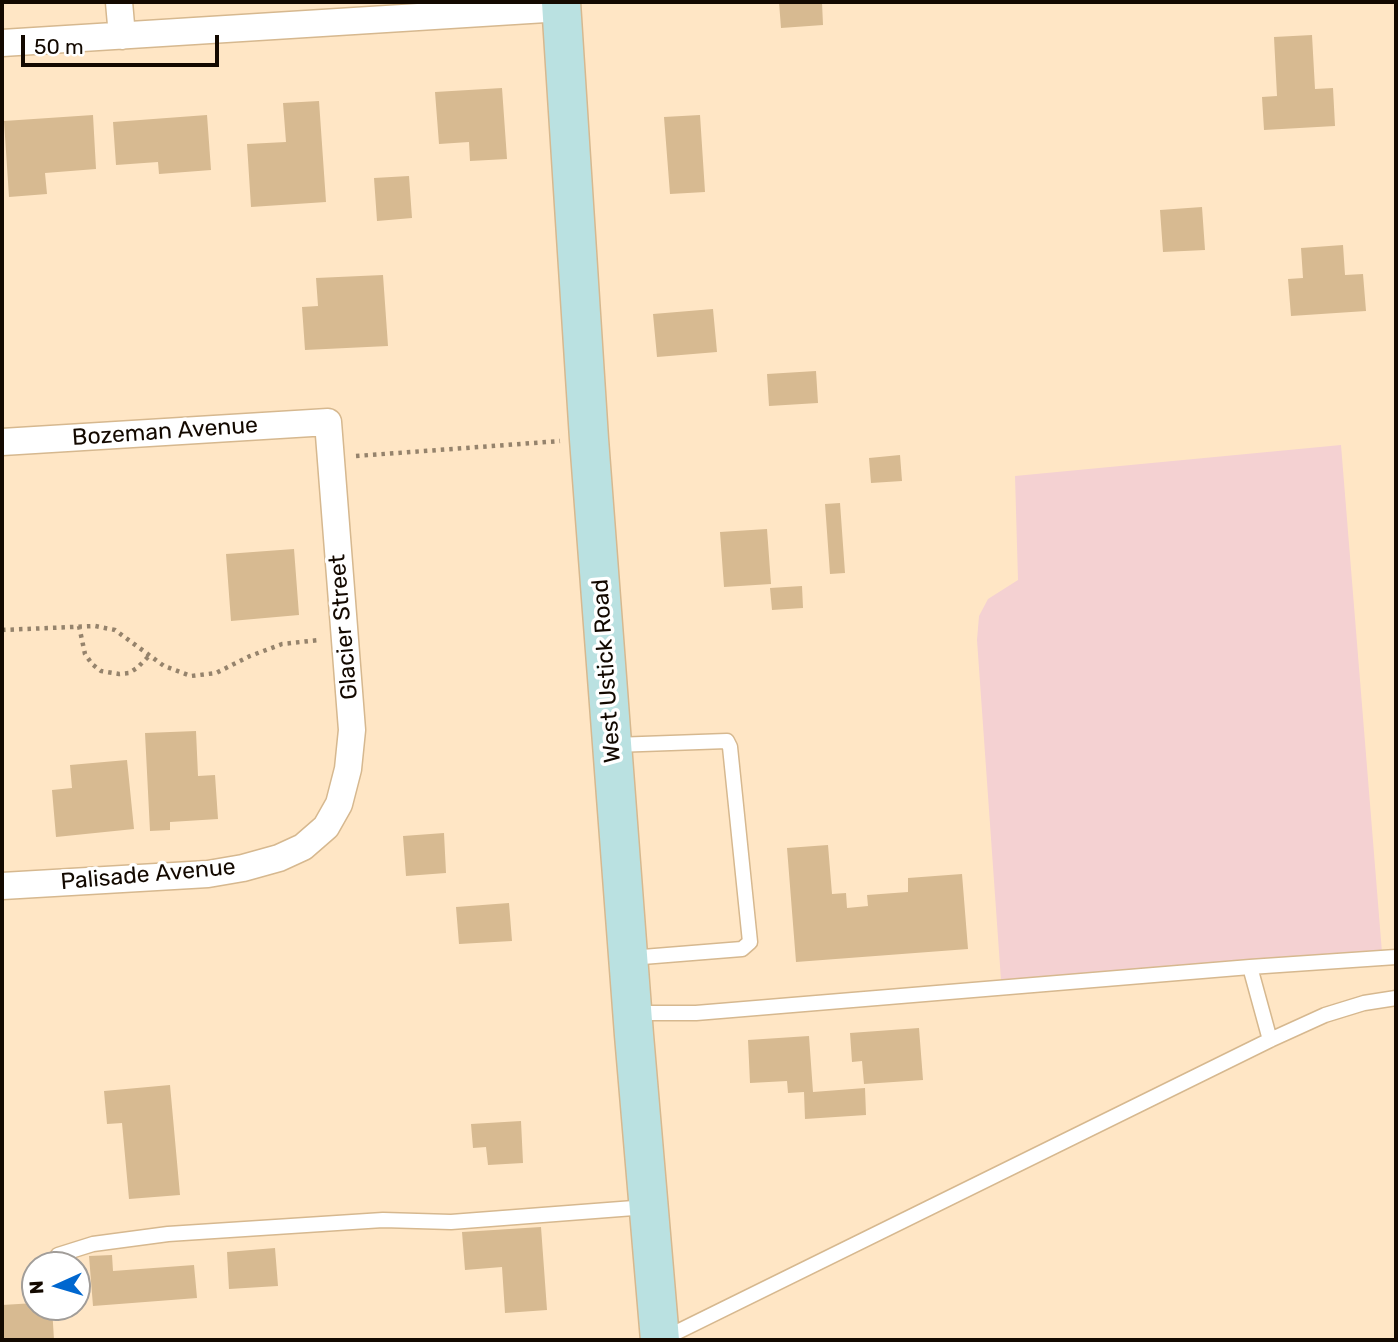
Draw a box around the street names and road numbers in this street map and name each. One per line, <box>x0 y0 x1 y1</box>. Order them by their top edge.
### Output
street label: Bozeman Avenue <box>71 412 259 452</box>
street label: Glacier Street <box>324 553 364 701</box>
street label: West Ustick Road <box>587 578 627 764</box>
street label: Palisade Avenue <box>59 854 237 896</box>

